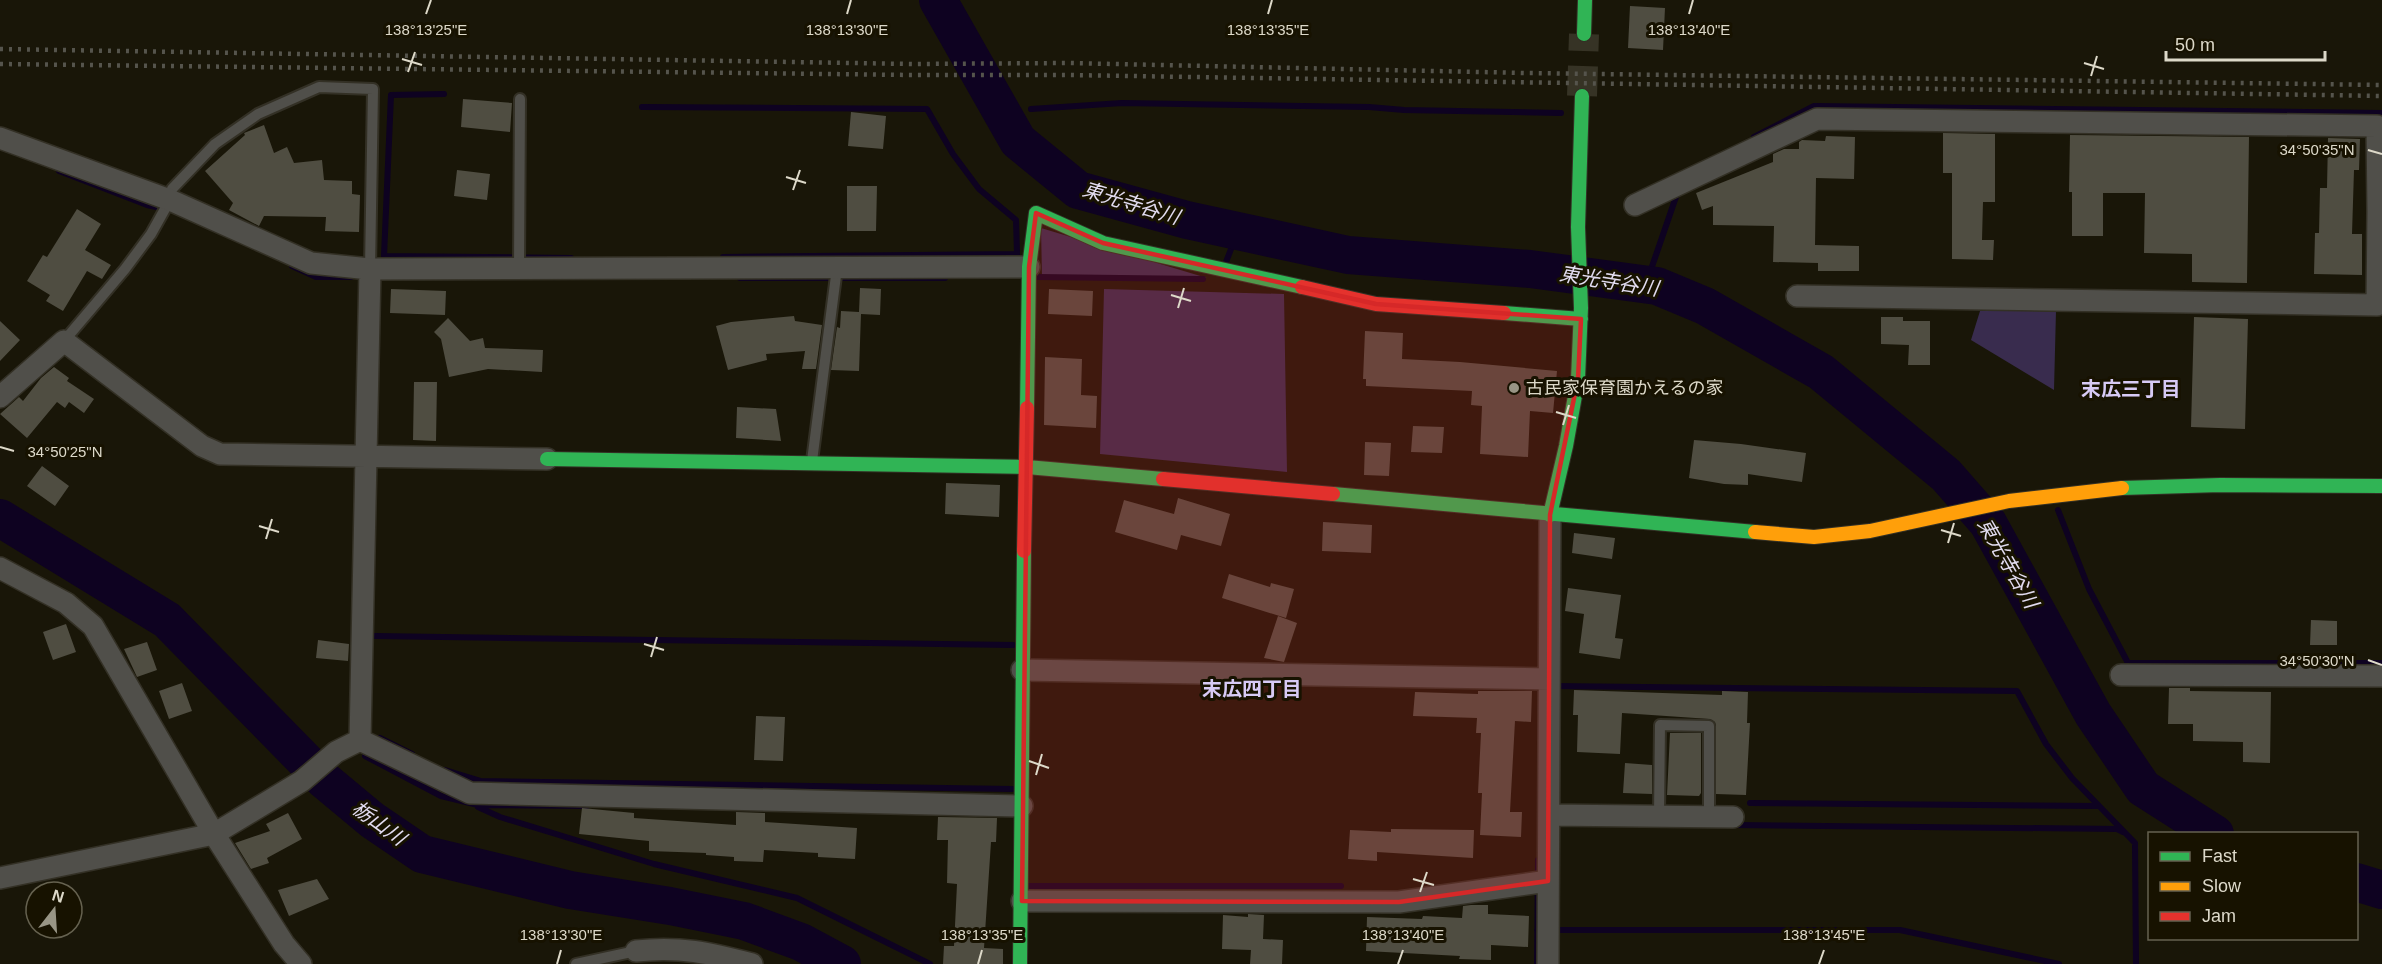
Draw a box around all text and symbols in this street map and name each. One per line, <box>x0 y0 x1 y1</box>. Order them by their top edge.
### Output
text: 138°13'25"E <box>385 21 467 38</box>
text: 138°13'30"E <box>806 21 888 38</box>
text: 138°13'35"E <box>1227 21 1309 38</box>
text: 138°13'40"E <box>1648 21 1730 38</box>
scale bar <box>2166 24 2325 62</box>
text: 50 m <box>2175 35 2215 55</box>
text: 34°50'35"N <box>2279 141 2355 158</box>
water label: 東光寺谷川 <box>1080 178 1184 229</box>
water label: 東光寺谷川 <box>1558 262 1662 300</box>
place label: 古民家保育園かえるの家 <box>1526 378 1723 398</box>
district label: 末広三丁目 <box>2081 378 2181 400</box>
marker: 古民家保育園かえるの家 <box>1507 381 1521 395</box>
text: 34°50'25"N <box>27 443 103 460</box>
water label: 東光寺谷川 <box>1973 514 2044 614</box>
text: 34°50'30"N <box>2279 652 2355 669</box>
district label: 末広四丁目 <box>1202 678 1302 700</box>
water label: 栃山川 <box>348 796 411 851</box>
legend <box>2148 832 2358 940</box>
text: Fast <box>2202 846 2237 866</box>
text: Slow <box>2202 876 2242 896</box>
north arrow <box>24 880 84 940</box>
text: N <box>50 886 66 906</box>
text: Jam <box>2202 906 2236 926</box>
text: 138°13'30"E <box>520 926 602 943</box>
text: 138°13'35"E <box>941 926 1023 943</box>
text: 138°13'40"E <box>1362 926 1444 943</box>
text: 138°13'45"E <box>1783 926 1865 943</box>

